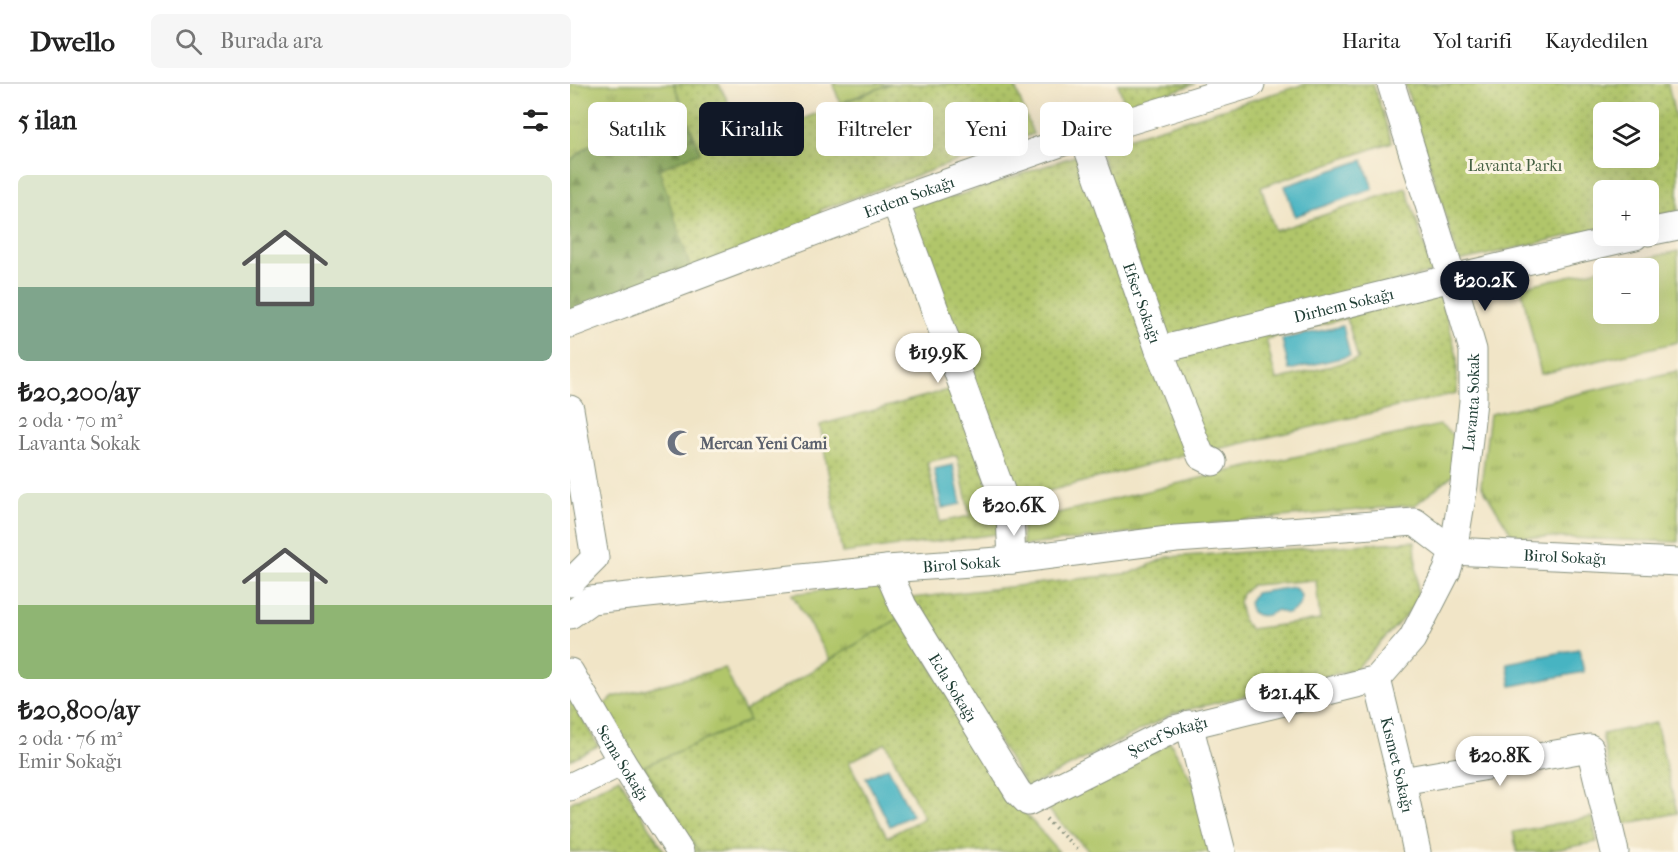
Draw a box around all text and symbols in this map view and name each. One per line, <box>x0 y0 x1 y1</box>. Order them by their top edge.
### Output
search box <box>151 14 571 68</box>
text: Dwello <box>30 25 115 58</box>
icon: search <box>172 25 205 58</box>
text: Burada ara <box>220 28 323 54</box>
text: Harita <box>1342 29 1400 53</box>
text: Yol tarifi <box>1433 29 1512 53</box>
text: Kaydedilen <box>1545 29 1648 53</box>
chip: Satılık <box>588 102 687 156</box>
chip: Kiralık <box>699 102 804 156</box>
chip: Filtreler <box>816 102 933 156</box>
chip: Yeni <box>945 102 1028 156</box>
chip: Daire <box>1040 102 1133 156</box>
map controls <box>1593 102 1659 324</box>
button: layers <box>1593 102 1659 168</box>
icon: filters <box>519 104 552 137</box>
text: 5 ilan <box>18 105 77 136</box>
park label: Lavanta Parkı <box>1468 156 1562 175</box>
street label: Erdem Sokağı <box>861 171 957 222</box>
button: + <box>1593 180 1659 246</box>
icon: home <box>231 214 339 322</box>
button: − <box>1593 258 1659 324</box>
street label: Efser Sokağı <box>1119 260 1165 346</box>
pin: ₺20.2K <box>1436 261 1534 312</box>
text: ₺20.2K <box>1454 269 1516 292</box>
street label: Dirhem Sokağı <box>1292 283 1396 326</box>
pin: ₺19.9K <box>889 333 987 384</box>
text: ₺19.9K <box>909 341 967 364</box>
street label: Lavanta Sokak <box>1458 353 1483 452</box>
text: ₺20,200/ay <box>18 377 140 408</box>
text: 2 oda · 70 m² <box>18 409 123 432</box>
mosque icon: Mercan Yeni Cami <box>665 428 695 458</box>
text: Lavanta Sokak <box>18 432 140 455</box>
place label: Mercan Yeni Cami <box>699 434 828 453</box>
pin: ₺20.6K <box>965 486 1063 537</box>
text: ₺20.6K <box>983 494 1045 517</box>
icon: home <box>231 532 339 640</box>
street label: Birol Sokağı <box>1523 545 1607 568</box>
street label: Birol Sokak <box>922 551 1002 576</box>
street label: Ecla Sokağı <box>925 650 982 725</box>
pin: ₺21.4K <box>1240 673 1338 724</box>
text: ₺21.4K <box>1259 681 1319 704</box>
text: ₺20,800/ay <box>18 695 140 726</box>
street label: Şeref Sokağı <box>1124 712 1210 760</box>
street label: Kısmet Sokağı <box>1377 715 1418 814</box>
street label: Sema Sokağı <box>593 721 654 804</box>
text: 2 oda · 76 m² <box>18 727 123 750</box>
pin: ₺20.8K <box>1451 736 1549 787</box>
text: ₺20.8K <box>1469 744 1531 767</box>
text: Emir Sokağı <box>18 750 122 773</box>

